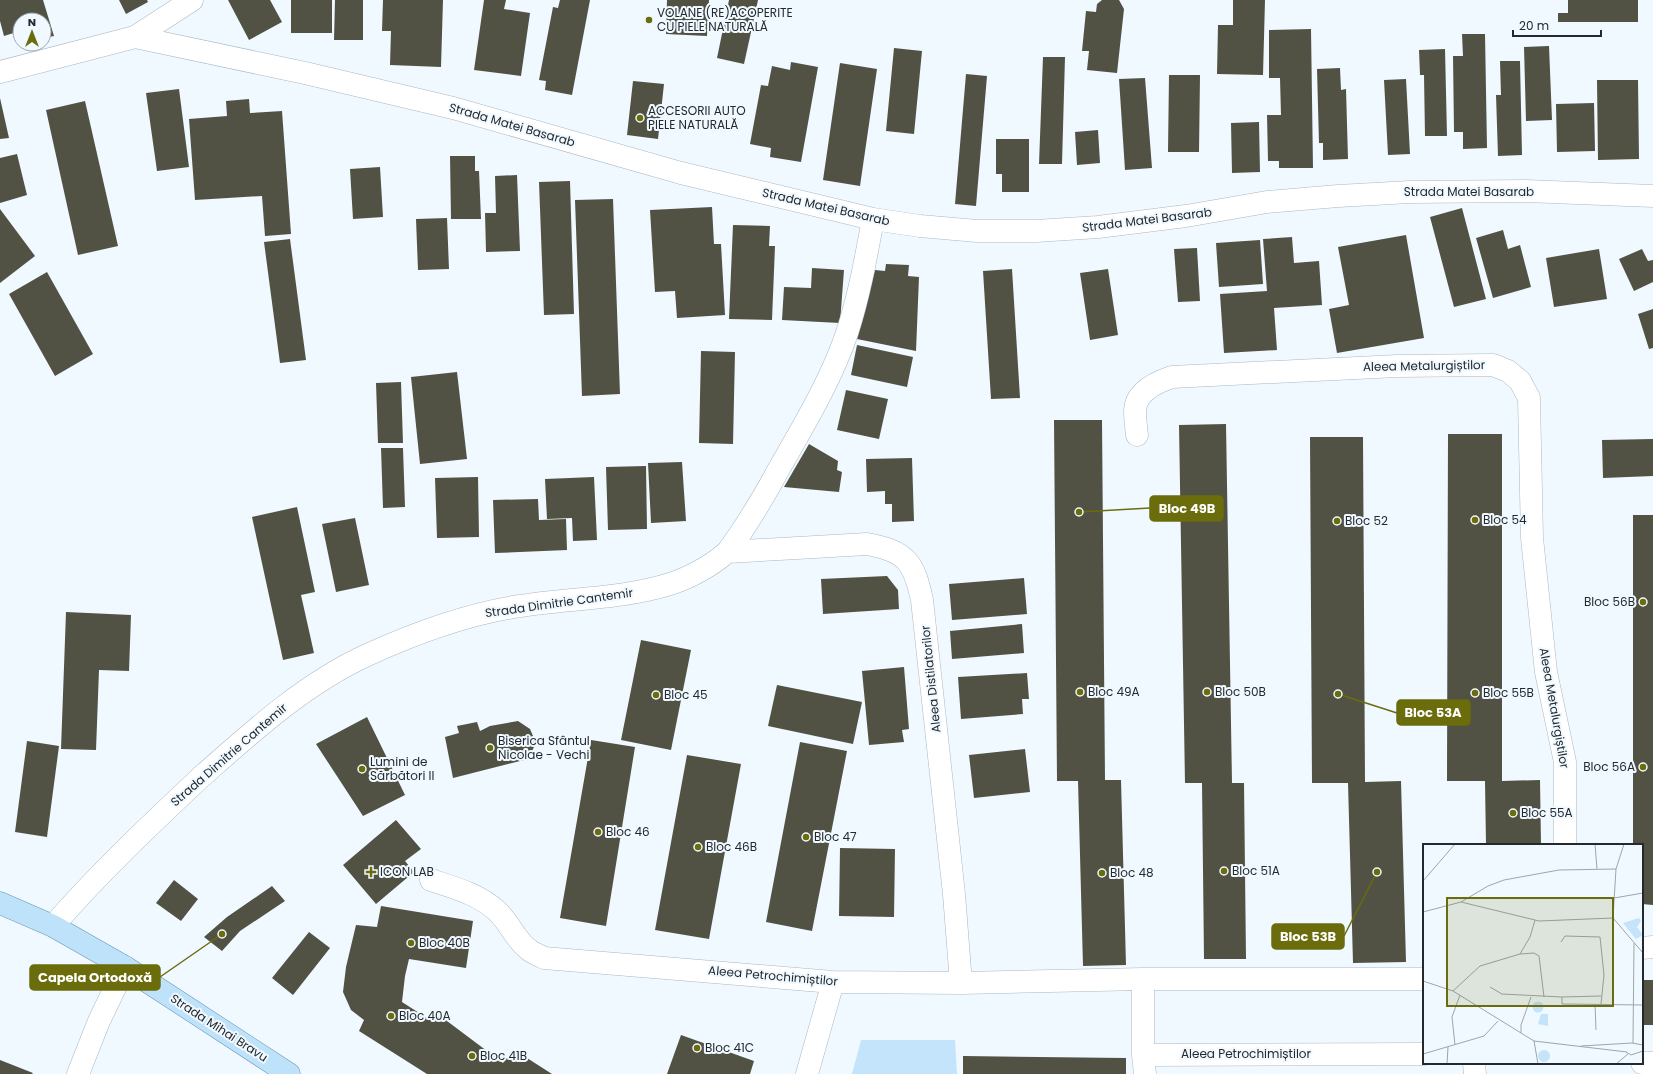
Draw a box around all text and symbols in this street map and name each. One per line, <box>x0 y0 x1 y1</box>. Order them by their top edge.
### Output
place label: VOLANE (RE)ACOPERITE CU PIELE NATURALĂ <box>657 4 793 35</box>
north arrow <box>12 12 52 52</box>
scale bar <box>1513 12 1601 38</box>
text: N <box>28 14 36 30</box>
marker: VOLANE (RE)ACOPERITE CU PIELE NATURALĂ <box>644 15 654 25</box>
text: 20 m <box>1519 17 1549 34</box>
street label: Strada Matei Basarab <box>447 98 577 151</box>
place label: ACCESORII AUTO PIELE NATURALĂ <box>648 102 746 133</box>
marker: ACCESORII AUTO PIELE NATURALĂ <box>635 113 645 123</box>
street label: Strada Matei Basarab <box>1404 183 1534 200</box>
street label: Strada Matei Basarab <box>761 184 892 229</box>
street label: Strada Matei Basarab <box>1081 203 1213 236</box>
street label: Aleea Metalurgiștilor <box>1363 356 1486 375</box>
callout: Bloc 49B <box>1150 496 1223 521</box>
text: Bloc 49B <box>1159 499 1216 518</box>
place label: Bloc 54 <box>1483 511 1527 528</box>
place label: Bloc 52 <box>1345 512 1388 529</box>
marker: Bloc 54 <box>1470 515 1480 525</box>
marker: Bloc 52 <box>1332 516 1342 526</box>
street label: Strada Dimitrie Cantemir <box>484 584 635 621</box>
place label: Bloc 56B <box>1584 593 1635 610</box>
marker: Bloc 56B <box>1638 597 1648 607</box>
street label: Aleea Distilatorilor <box>916 624 945 734</box>
street label: Aleea Metalurgiștilor <box>1535 646 1574 770</box>
place label: Bloc 49A <box>1088 683 1140 700</box>
place label: Bloc 50B <box>1215 683 1266 700</box>
place label: Bloc 55B <box>1483 684 1534 701</box>
place label: Bloc 45 <box>664 686 708 703</box>
marker: Bloc 49A <box>1075 687 1085 697</box>
marker: Bloc 50B <box>1202 687 1212 697</box>
marker: Bloc 55B <box>1470 688 1480 698</box>
marker: Bloc 45 <box>651 690 661 700</box>
street label: Strada Dimitrie Cantemir <box>167 699 291 810</box>
callout: Bloc 53A <box>1397 700 1470 725</box>
text: Bloc 53A <box>1404 703 1462 722</box>
place label: Biserica Sfântul Nicolae - Vechi <box>498 732 590 763</box>
marker: Biserica Sfântul Nicolae - Vechi <box>485 743 495 753</box>
place label: Lumini de Sărbători II <box>370 753 434 784</box>
place label: Bloc 56A <box>1583 758 1635 775</box>
marker: Bloc 56A <box>1638 762 1648 772</box>
marker: Lumini de Sărbători II <box>357 764 367 774</box>
place label: Bloc 55A <box>1521 804 1573 821</box>
marker: Bloc 55A <box>1508 808 1518 818</box>
place label: Bloc 46 <box>606 823 650 840</box>
marker: Bloc 46 <box>593 827 603 837</box>
place label: Bloc 47 <box>814 828 857 845</box>
marker: Bloc 47 <box>801 832 811 842</box>
place label: Bloc 46B <box>706 838 757 855</box>
marker: Bloc 46B <box>693 842 703 852</box>
inset map <box>1423 844 1643 1064</box>
place label: Bloc 51A <box>1232 862 1280 879</box>
place label: ICON LAB <box>380 863 434 880</box>
place label: Bloc 48 <box>1110 864 1154 881</box>
marker: ICON LAB <box>365 866 377 878</box>
marker: Bloc 51A <box>1219 866 1229 876</box>
marker: Bloc 48 <box>1097 868 1107 878</box>
callout: Bloc 53B <box>1272 924 1344 949</box>
text: Bloc 53B <box>1280 927 1337 946</box>
place label: Bloc 40B <box>419 934 470 951</box>
marker: Bloc 40B <box>406 938 416 948</box>
street label: Aleea Petrochimiștilor <box>708 961 839 990</box>
callout: Capela Ortodoxă <box>30 965 160 990</box>
text: Capela Ortodoxă <box>38 968 152 987</box>
street label: Strada Mihai Bravu <box>167 990 271 1065</box>
place label: Bloc 40A <box>399 1007 451 1024</box>
marker: Bloc 40A <box>386 1011 396 1021</box>
place label: Bloc 41C <box>705 1039 754 1056</box>
marker: Bloc 41C <box>692 1043 702 1053</box>
street label: Aleea Petrochimiștilor <box>1181 1045 1312 1062</box>
place label: Bloc 41B <box>480 1047 527 1064</box>
marker: Bloc 41B <box>467 1051 477 1061</box>

